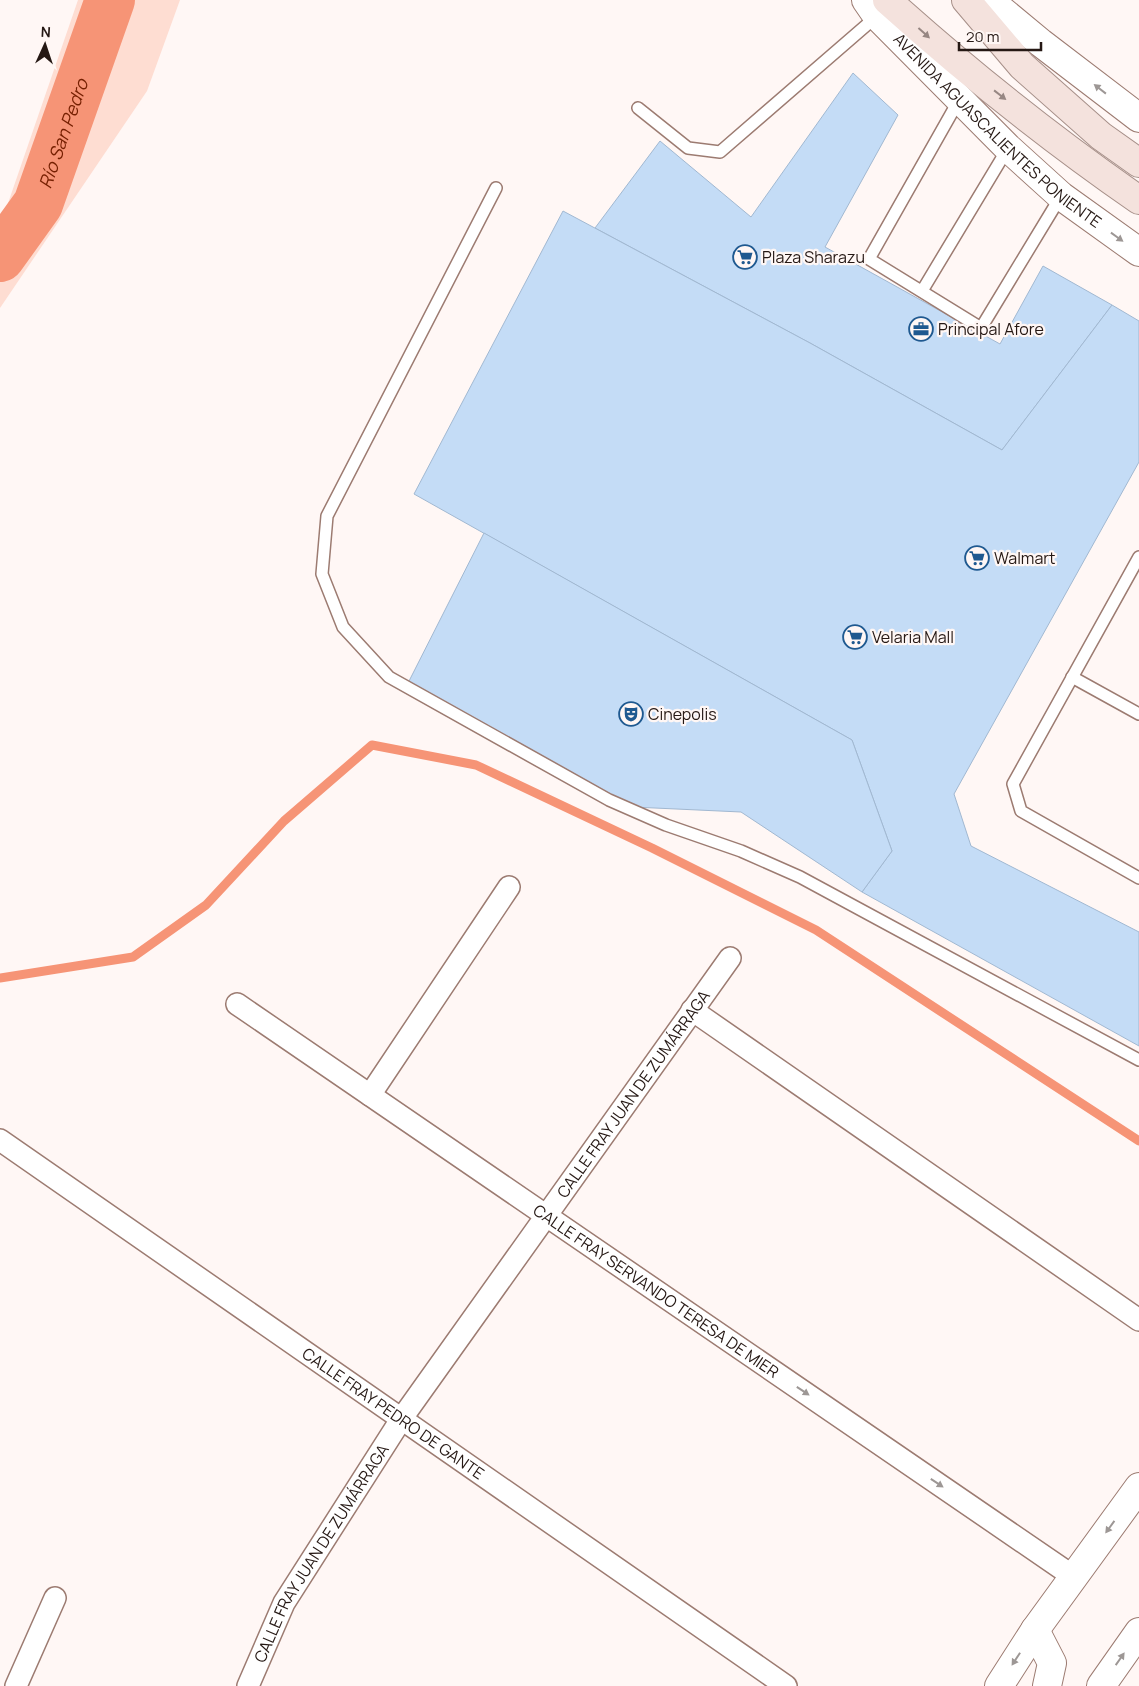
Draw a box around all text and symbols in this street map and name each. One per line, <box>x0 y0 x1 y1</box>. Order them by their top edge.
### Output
north arrow <box>20 20 70 70</box>
scale bar <box>959 20 1042 52</box>
text: N <box>40 22 51 41</box>
text: 20 m <box>966 26 999 47</box>
one-way arrow <box>917 27 930 38</box>
street label: AVENIDA AGUASCALIENTES PONIENTE <box>889 28 1106 233</box>
water label: Río San Pedro <box>33 74 94 191</box>
one-way arrow <box>1093 84 1107 94</box>
one-way arrow <box>993 90 1006 101</box>
one-way arrow <box>1111 232 1124 242</box>
supermarket icon: Plaza Sharazu <box>732 244 758 270</box>
place label: Plaza Sharazu <box>762 246 865 268</box>
office icon: Principal Afore <box>908 316 934 342</box>
place label: Principal Afore <box>938 318 1044 340</box>
supermarket icon: Walmart <box>964 545 990 571</box>
place label: Walmart <box>994 547 1056 569</box>
supermarket icon: Velaria Mall <box>842 624 868 650</box>
place label: Velaria Mall <box>872 626 954 648</box>
theatre icon: Cinepolis <box>618 701 644 727</box>
place label: Cinepolis <box>648 703 717 725</box>
street label: CALLE FRAY JUAN DE ZUMÁRRAGA <box>552 986 715 1202</box>
street label: CALLE FRAY SERVANDO TERESA DE MIER <box>529 1199 783 1383</box>
street label: CALLE FRAY PEDRO DE GANTE <box>298 1342 489 1484</box>
one-way arrow <box>796 1386 810 1396</box>
street label: CALLE FRAY JUAN DE ZUMÁRRAGA <box>249 1440 394 1666</box>
one-way arrow <box>930 1478 944 1488</box>
one-way arrow <box>1105 1520 1116 1533</box>
one-way arrow <box>1115 1652 1125 1666</box>
one-way arrow <box>1012 1653 1021 1666</box>

